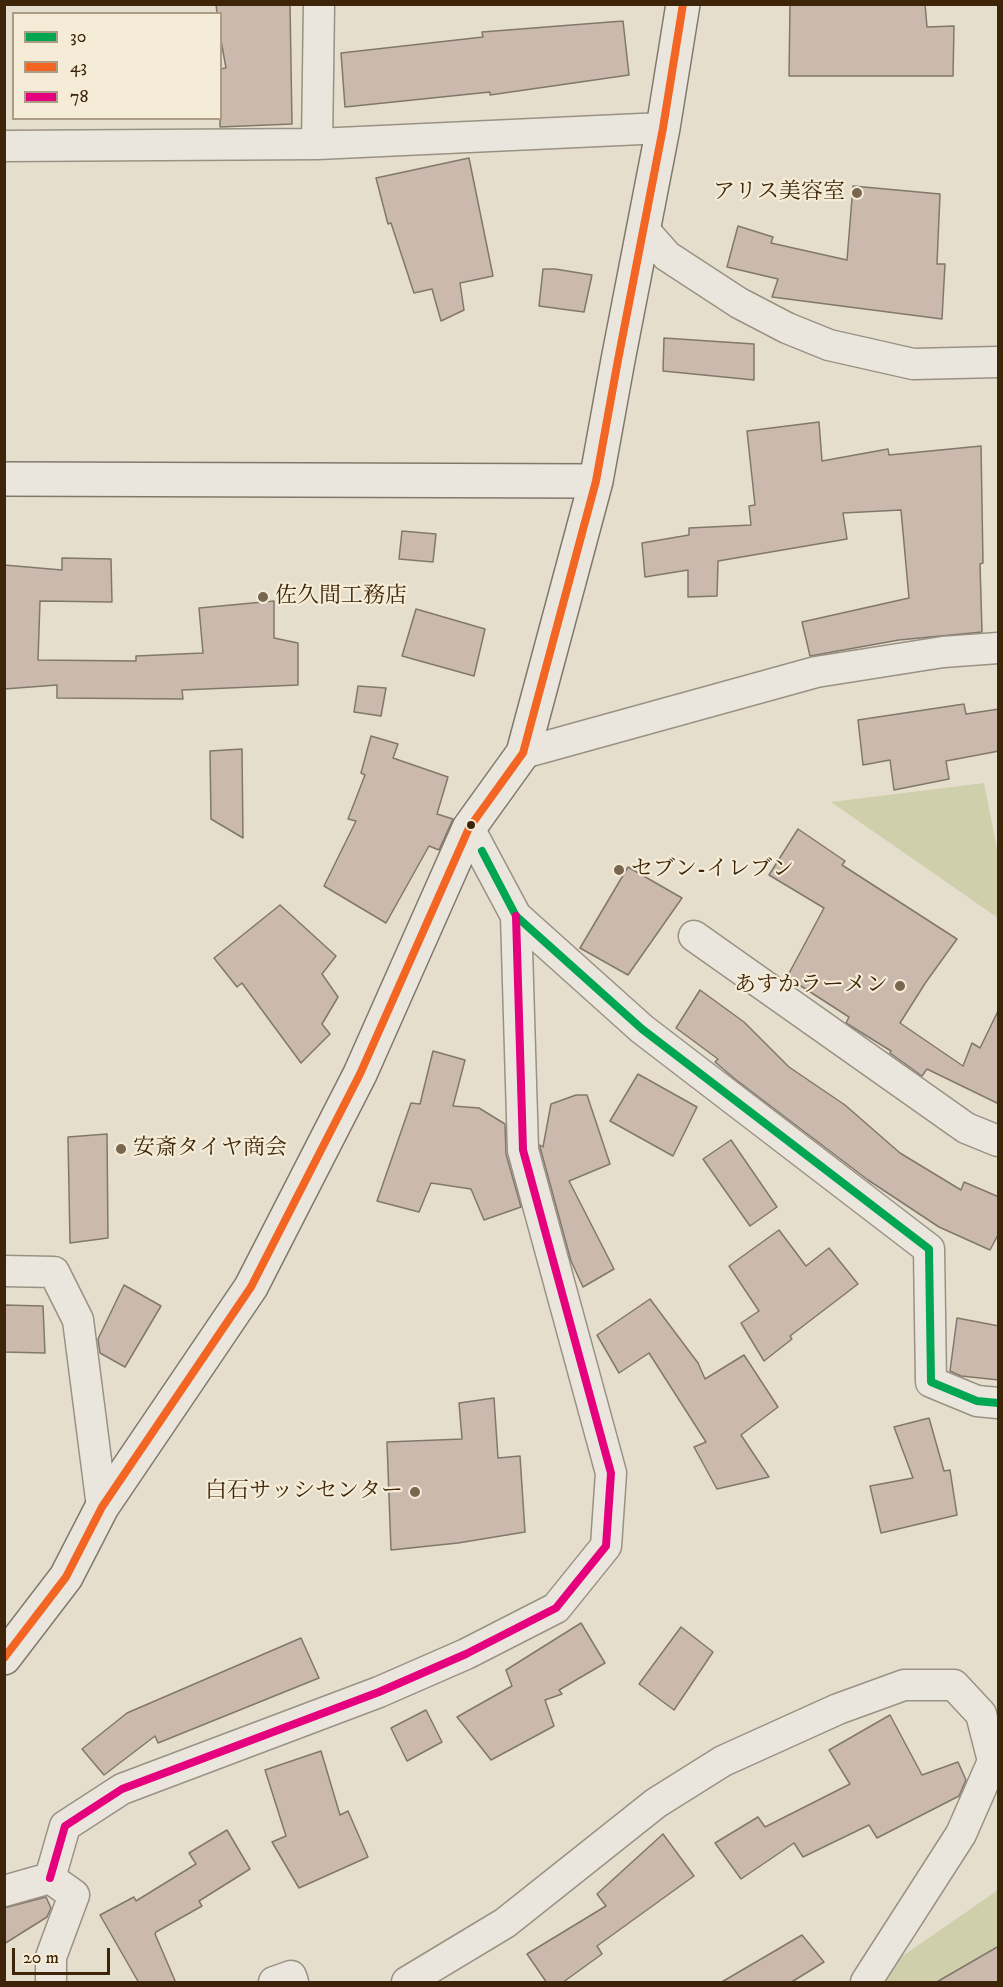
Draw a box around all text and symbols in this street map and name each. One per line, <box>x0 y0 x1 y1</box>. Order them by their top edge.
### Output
legend <box>12 12 222 120</box>
text: 30 <box>70 26 86 48</box>
text: 43 <box>70 56 87 78</box>
text: 78 <box>70 86 89 108</box>
place label: アリス美容室 <box>713 180 845 206</box>
marker: アリス美容室 <box>850 186 864 200</box>
place label: 佐久間工務店 <box>275 584 407 610</box>
marker: 佐久間工務店 <box>256 590 270 604</box>
unlabelled marker <box>465 819 477 831</box>
place label: セブン-イレブン <box>631 857 794 883</box>
marker: セブン-イレブン <box>612 863 626 877</box>
place label: あすかラーメン <box>734 973 888 999</box>
marker: あすかラーメン <box>893 979 907 993</box>
place label: 安斎タイヤ商会 <box>133 1136 287 1162</box>
marker: 安斎タイヤ商会 <box>114 1142 128 1156</box>
place label: 白石サッシセンター <box>205 1479 403 1505</box>
marker: 白石サッシセンター <box>408 1485 422 1499</box>
scale bar <box>15 1936 112 1974</box>
text: 20 m <box>23 1947 59 1969</box>

